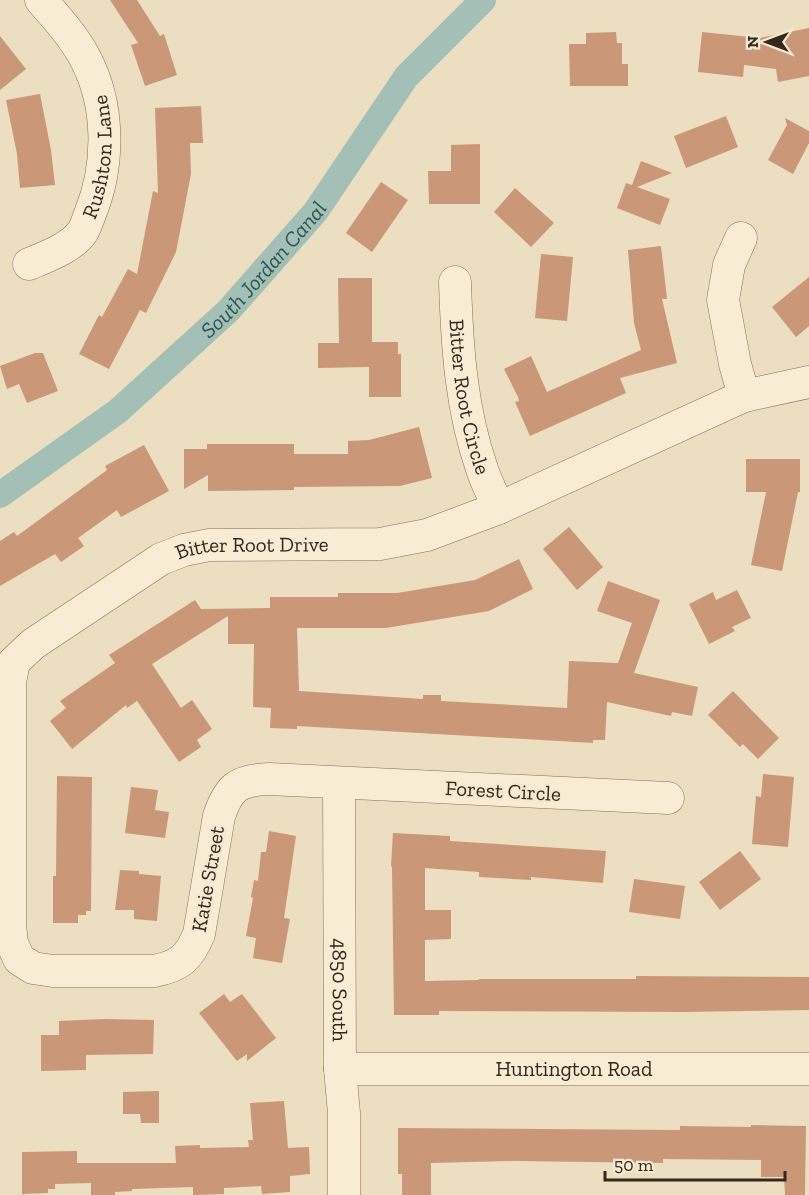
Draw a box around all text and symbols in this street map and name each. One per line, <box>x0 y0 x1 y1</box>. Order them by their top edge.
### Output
north arrow <box>737 12 797 72</box>
text: N <box>743 36 762 48</box>
street label: Rushton Lane <box>76 93 117 222</box>
water label: South Jordan Canal <box>195 196 333 344</box>
street label: Bitter Root Circle <box>445 318 496 478</box>
street label: Bitter Root Drive <box>171 531 329 564</box>
street label: Forest Circle <box>444 775 562 806</box>
street label: Katie Street <box>186 824 229 934</box>
street label: 4850 South <box>328 938 353 1042</box>
street label: Huntington Road <box>495 1056 653 1081</box>
scale bar <box>605 1144 785 1182</box>
text: 50 m <box>614 1154 654 1176</box>

